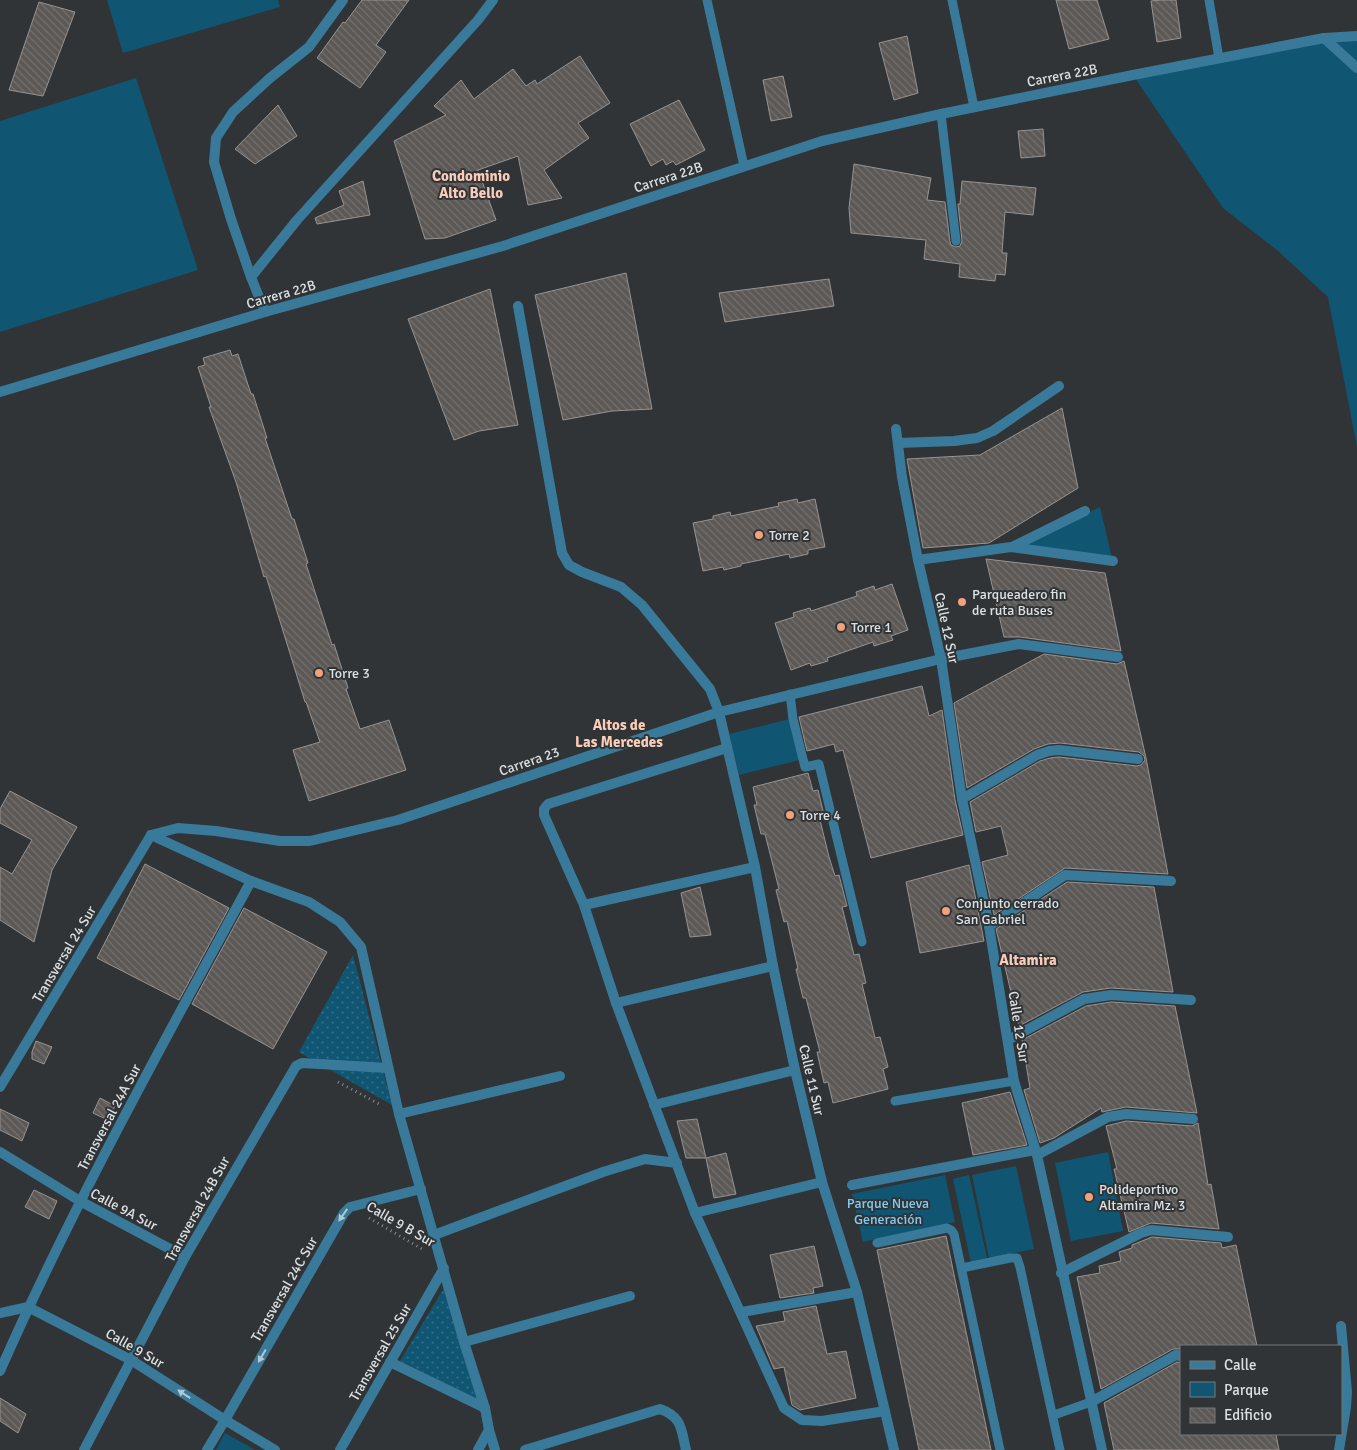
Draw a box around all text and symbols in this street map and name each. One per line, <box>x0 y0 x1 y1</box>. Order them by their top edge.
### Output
street label: Carrera 22B <box>1025 60 1099 91</box>
street label: Carrera 22B <box>632 158 705 197</box>
district label: Condominio Alto Bello <box>432 167 510 202</box>
street label: Carrera 22B <box>245 276 318 312</box>
place label: Torre 2 <box>769 527 810 544</box>
marker: Torre 2 <box>753 529 765 541</box>
place label: Parqueadero fin de ruta Buses <box>972 586 1066 619</box>
street label: Calle 12 Sur <box>931 591 963 666</box>
marker: Parqueadero fin de ruta Buses <box>956 596 968 608</box>
place label: Torre 1 <box>851 619 892 636</box>
marker: Torre 1 <box>835 621 847 633</box>
place label: Torre 3 <box>329 665 370 682</box>
marker: Torre 3 <box>313 667 325 679</box>
district label: Altos de Las Mercedes <box>575 716 663 751</box>
street label: Carrera 23 <box>497 743 562 780</box>
place label: Torre 4 <box>800 807 841 824</box>
marker: Torre 4 <box>784 809 796 821</box>
place label: Conjunto cerrado San Gabriel <box>956 895 1059 928</box>
street label: Transversal 24 Sur <box>29 902 100 1006</box>
marker: Conjunto cerrado San Gabriel <box>940 905 952 917</box>
district label: Altamira <box>999 951 1057 969</box>
street label: Calle 12 Sur <box>1004 990 1033 1065</box>
street label: Calle 11 Sur <box>795 1043 828 1118</box>
street label: Transversal 24A Sur <box>74 1060 145 1173</box>
street label: Transversal 24B Sur <box>161 1153 234 1265</box>
place label: Polideportivo Altamira Mz. 3 <box>1099 1181 1185 1214</box>
street label: Calle 9A Sur <box>87 1185 161 1235</box>
marker: Polideportivo Altamira Mz. 3 <box>1083 1191 1095 1203</box>
park label: Parque Nueva Generación <box>847 1195 929 1228</box>
street label: Calle 9 B Sur <box>363 1198 439 1251</box>
one-way arrow <box>338 1208 349 1221</box>
street label: Transversal 24C Sur <box>248 1233 322 1345</box>
street label: Transversal 25 Sur <box>346 1300 416 1404</box>
street label: Calle 9 Sur <box>102 1325 168 1372</box>
legend <box>1180 1345 1342 1435</box>
one-way arrow <box>257 1349 266 1362</box>
text: Calle <box>1224 1356 1257 1374</box>
text: Parque <box>1224 1381 1269 1399</box>
one-way arrow <box>177 1389 190 1398</box>
text: Edificio <box>1224 1406 1272 1424</box>

